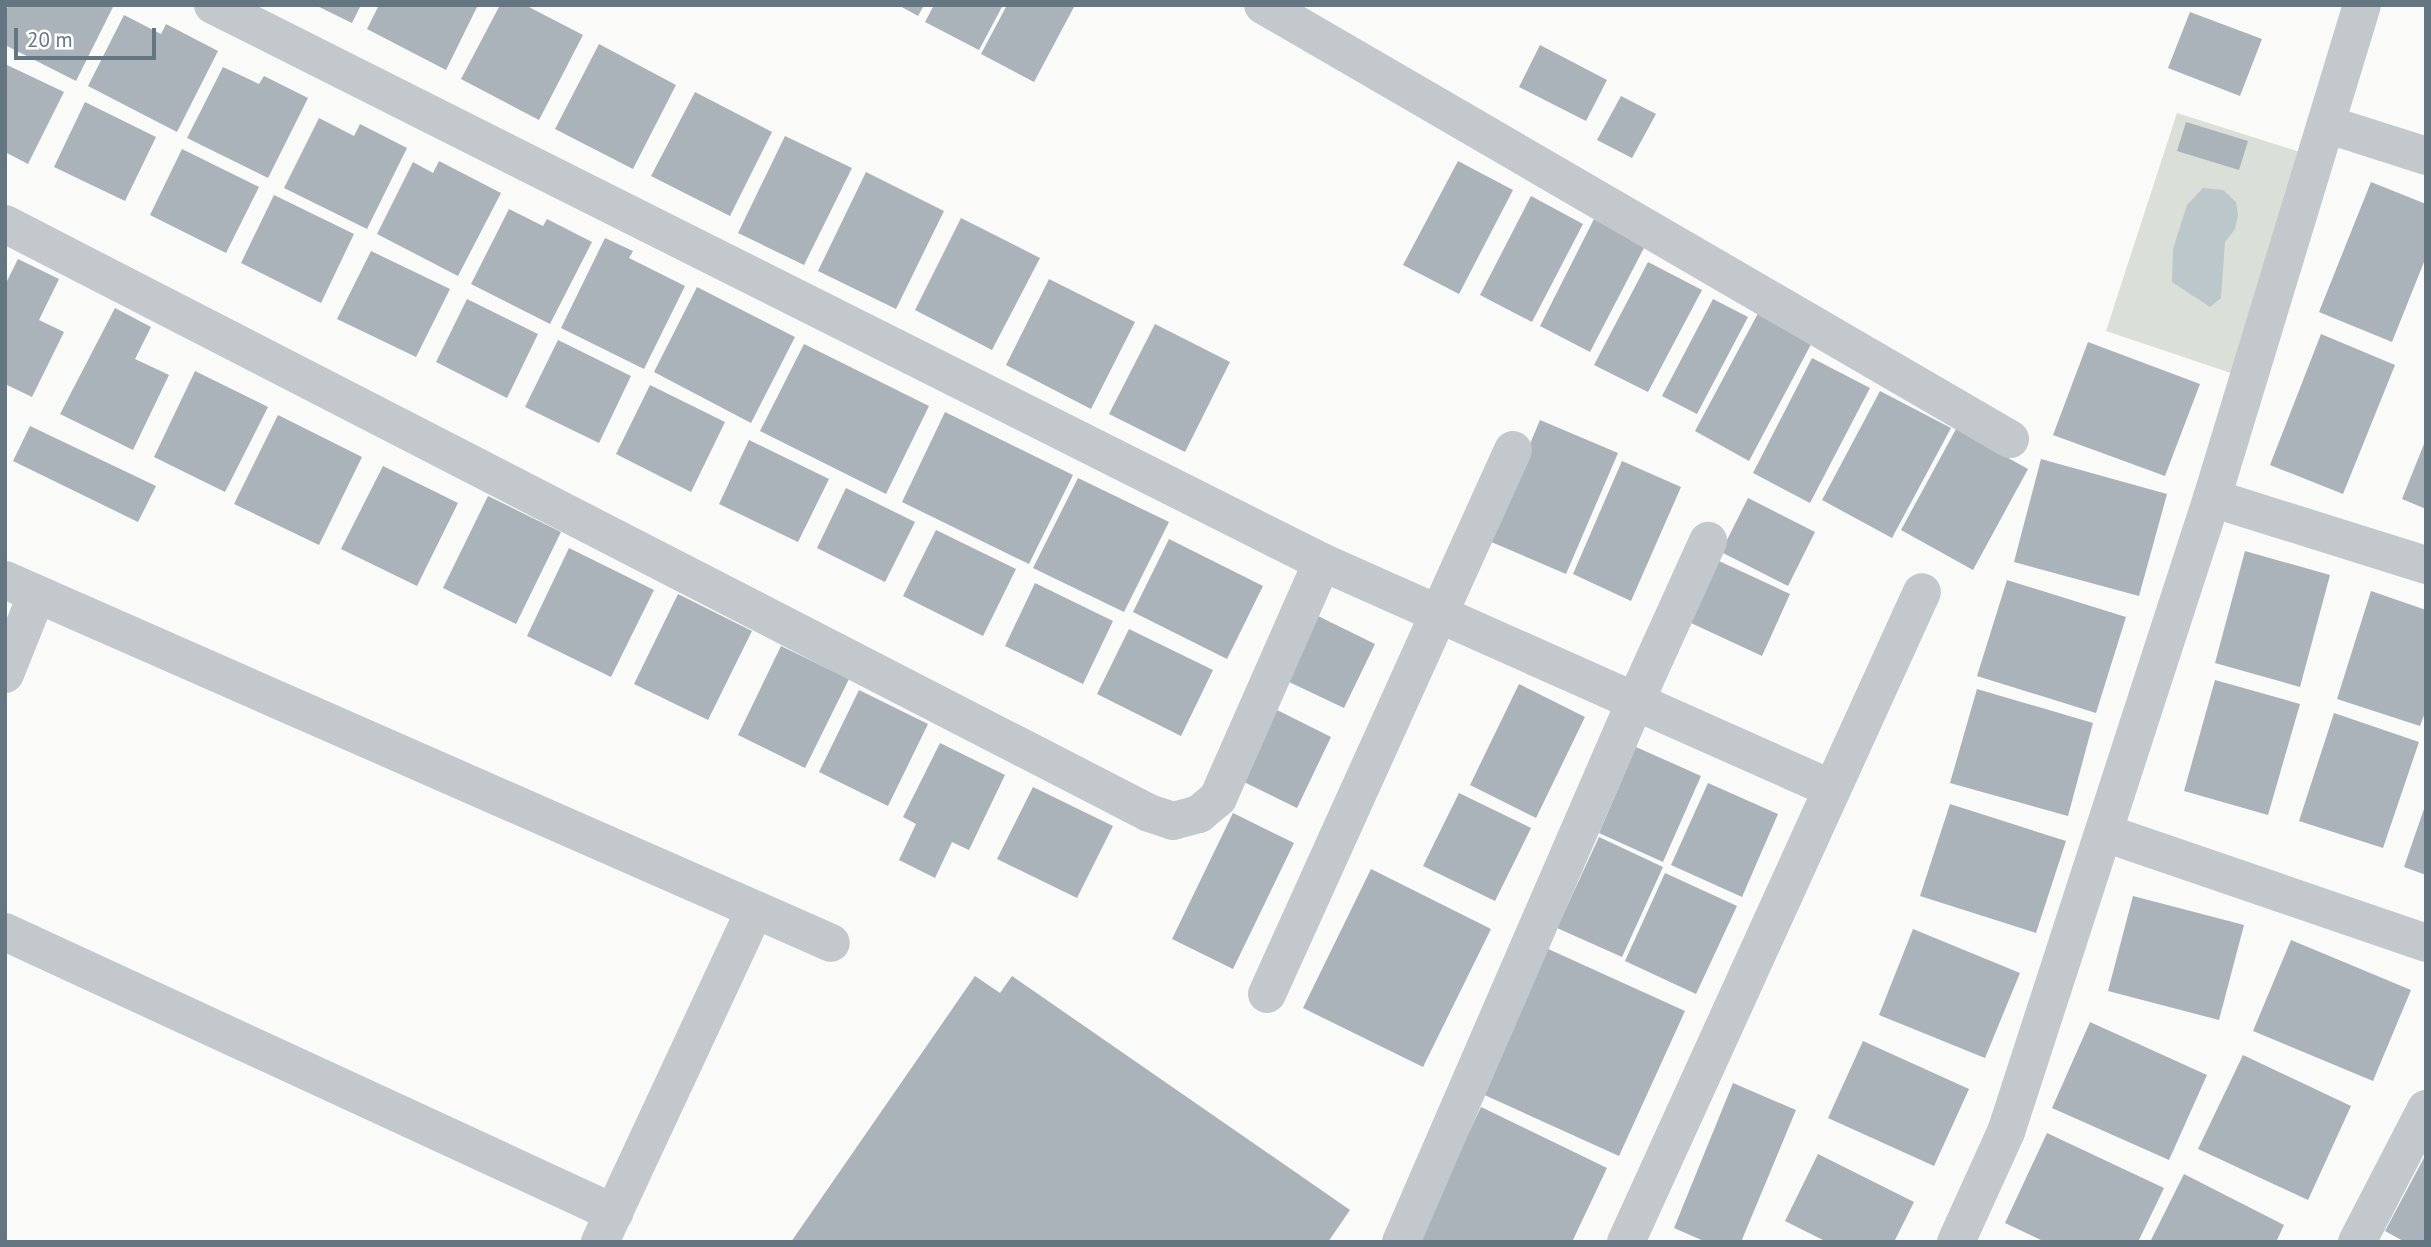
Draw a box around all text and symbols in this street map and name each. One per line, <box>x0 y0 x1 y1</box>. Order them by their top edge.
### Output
scale bar <box>18 14 159 58</box>
text: 20 m <box>27 26 73 53</box>

